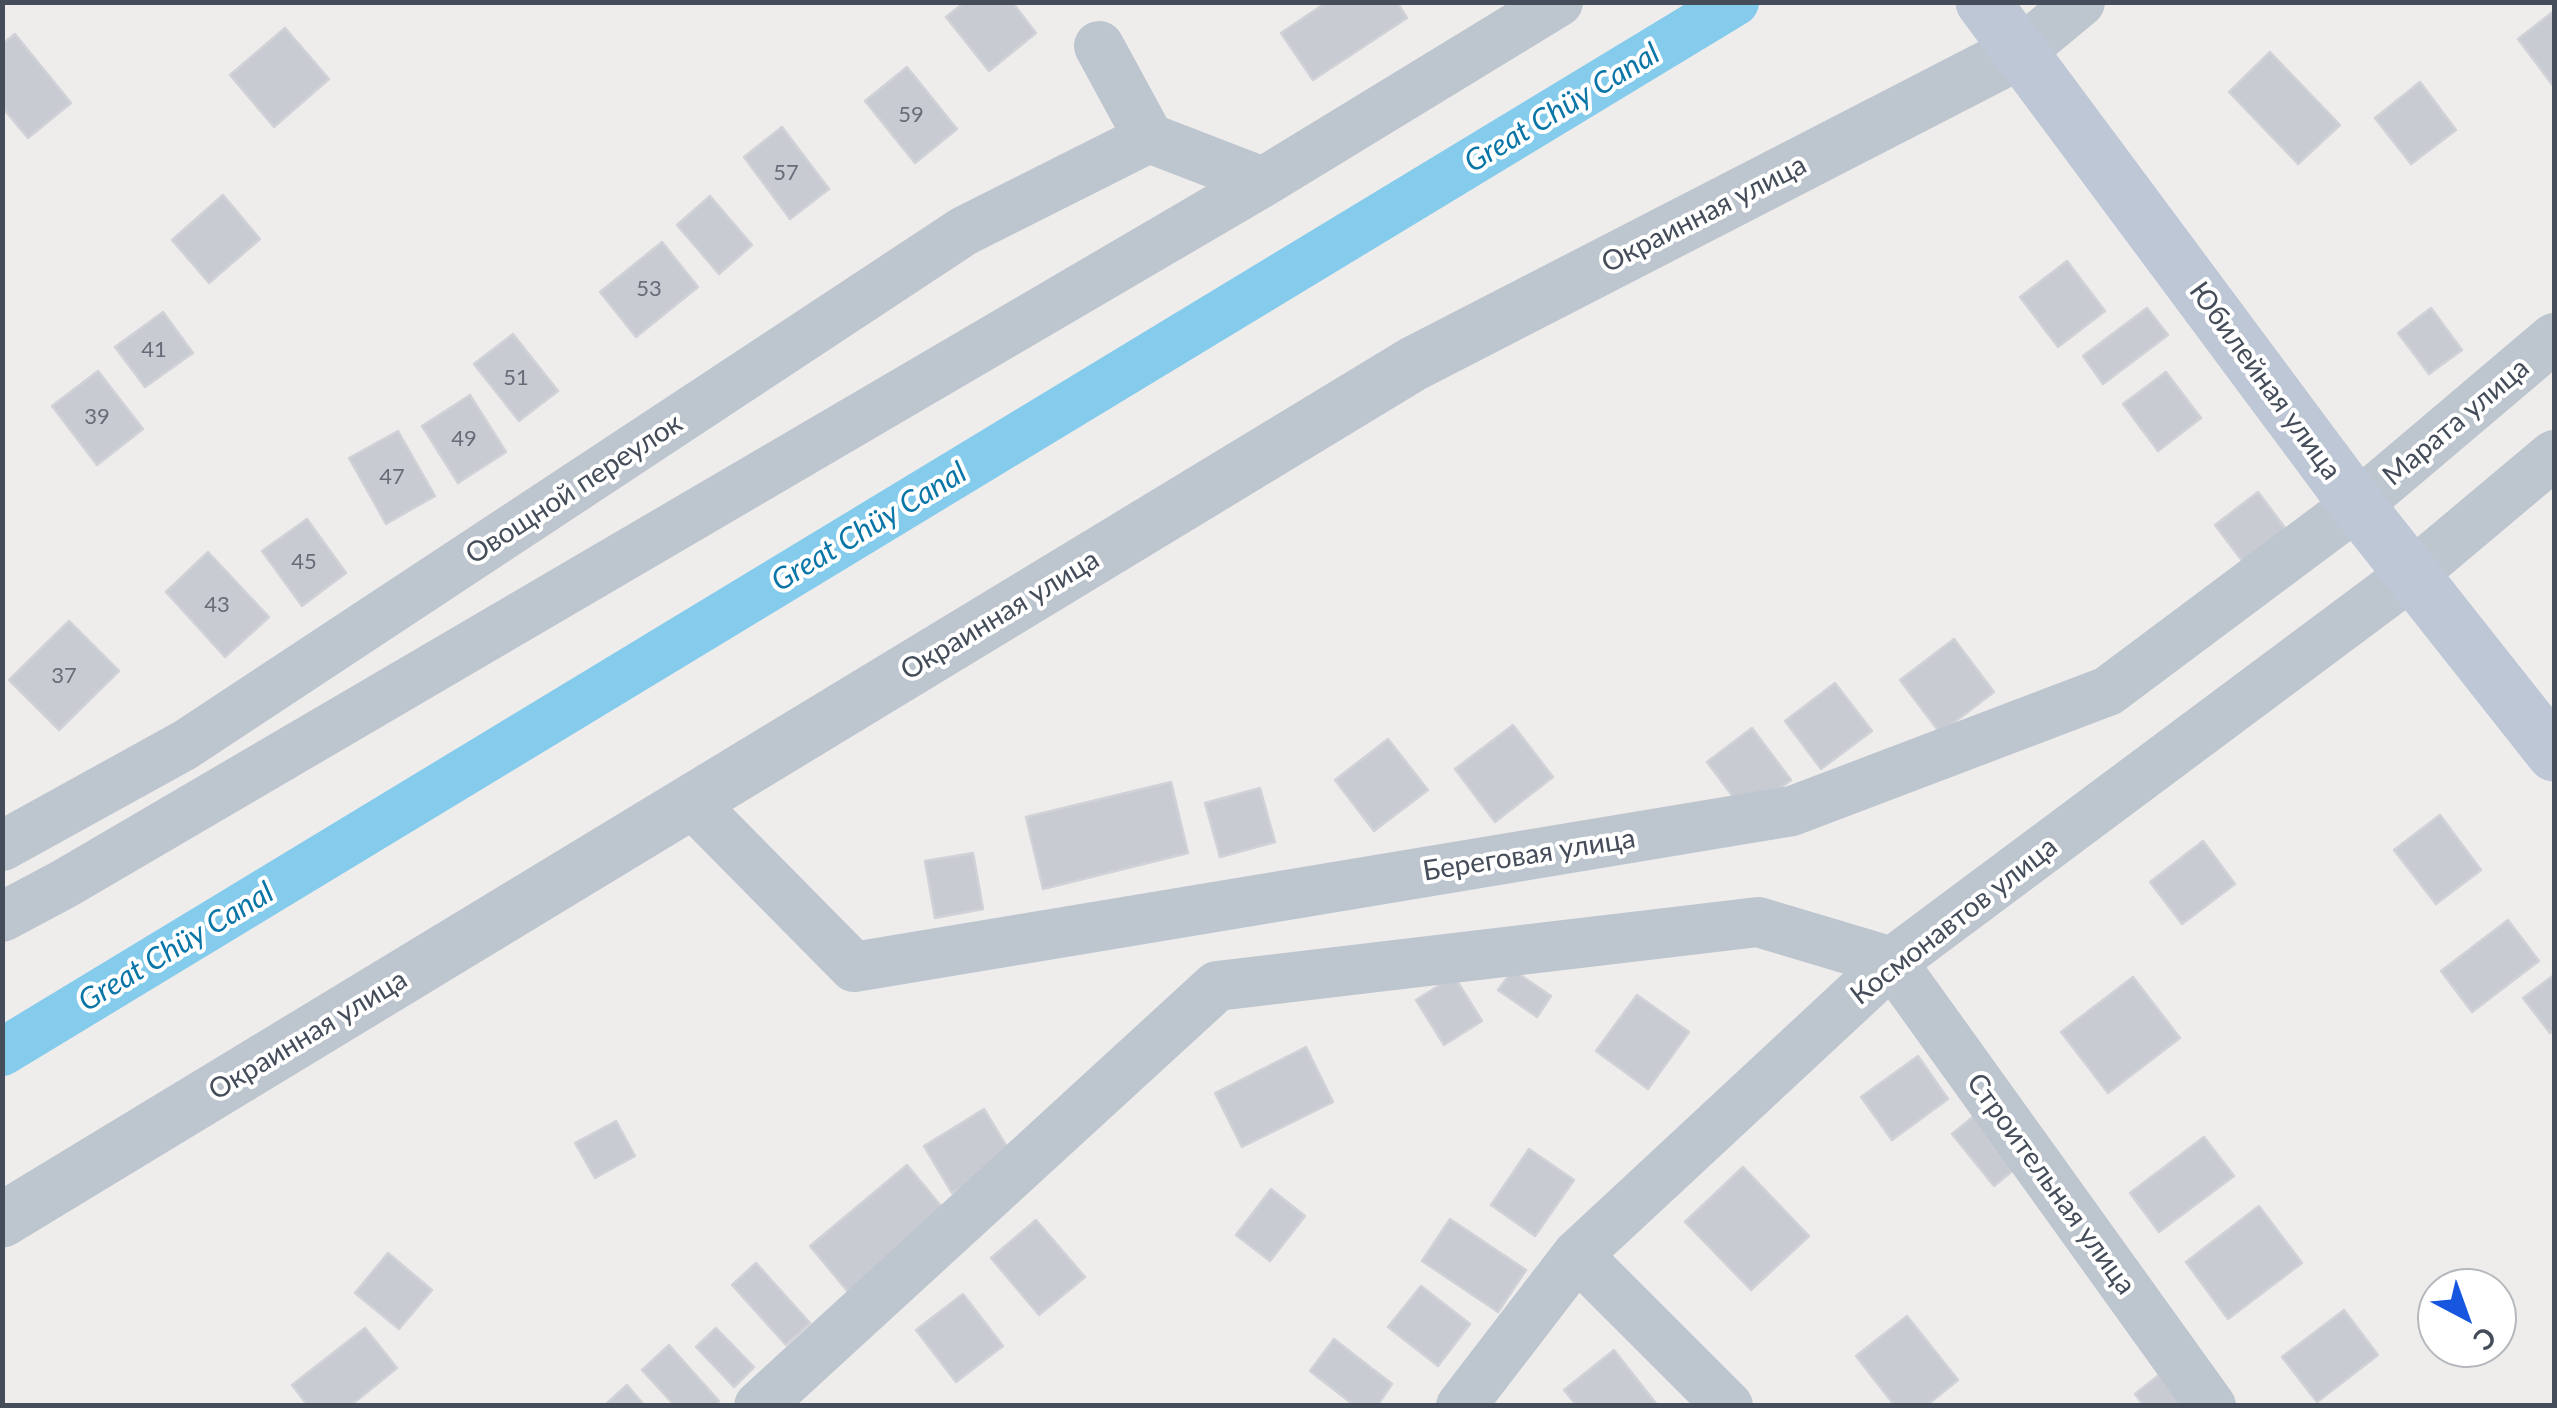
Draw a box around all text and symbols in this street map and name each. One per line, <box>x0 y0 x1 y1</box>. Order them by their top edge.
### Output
water label: Great Chüy Canal <box>1458 36 1666 180</box>
house number: 59 <box>898 102 924 128</box>
street label: Окраинная улица <box>1596 148 1812 280</box>
house number: 57 <box>773 160 799 186</box>
house number: 53 <box>636 276 662 302</box>
street label: Юбилейная улица <box>2182 276 2348 486</box>
house number: 41 <box>141 337 167 363</box>
street label: Марата улица <box>2376 351 2536 493</box>
house number: 51 <box>503 365 529 391</box>
house number: 39 <box>84 404 110 430</box>
street label: Овощной переулок <box>459 406 689 572</box>
house number: 49 <box>451 426 477 452</box>
water label: Great Chüy Canal <box>765 455 973 599</box>
house number: 47 <box>379 464 405 490</box>
street label: Окраинная улица <box>895 543 1105 687</box>
house number: 45 <box>291 549 317 575</box>
house number: 43 <box>204 592 230 618</box>
house number: 37 <box>51 663 77 689</box>
street label: Береговая улица <box>1420 822 1638 888</box>
street label: Космонавтов улица <box>1844 830 2064 1012</box>
water label: Great Chüy Canal <box>72 875 280 1019</box>
street label: Окраинная улица <box>203 963 413 1107</box>
street label: Строительная улица <box>1959 1067 2143 1301</box>
north arrow <box>2417 1268 2517 1368</box>
text: С <box>2467 1320 2504 1358</box>

